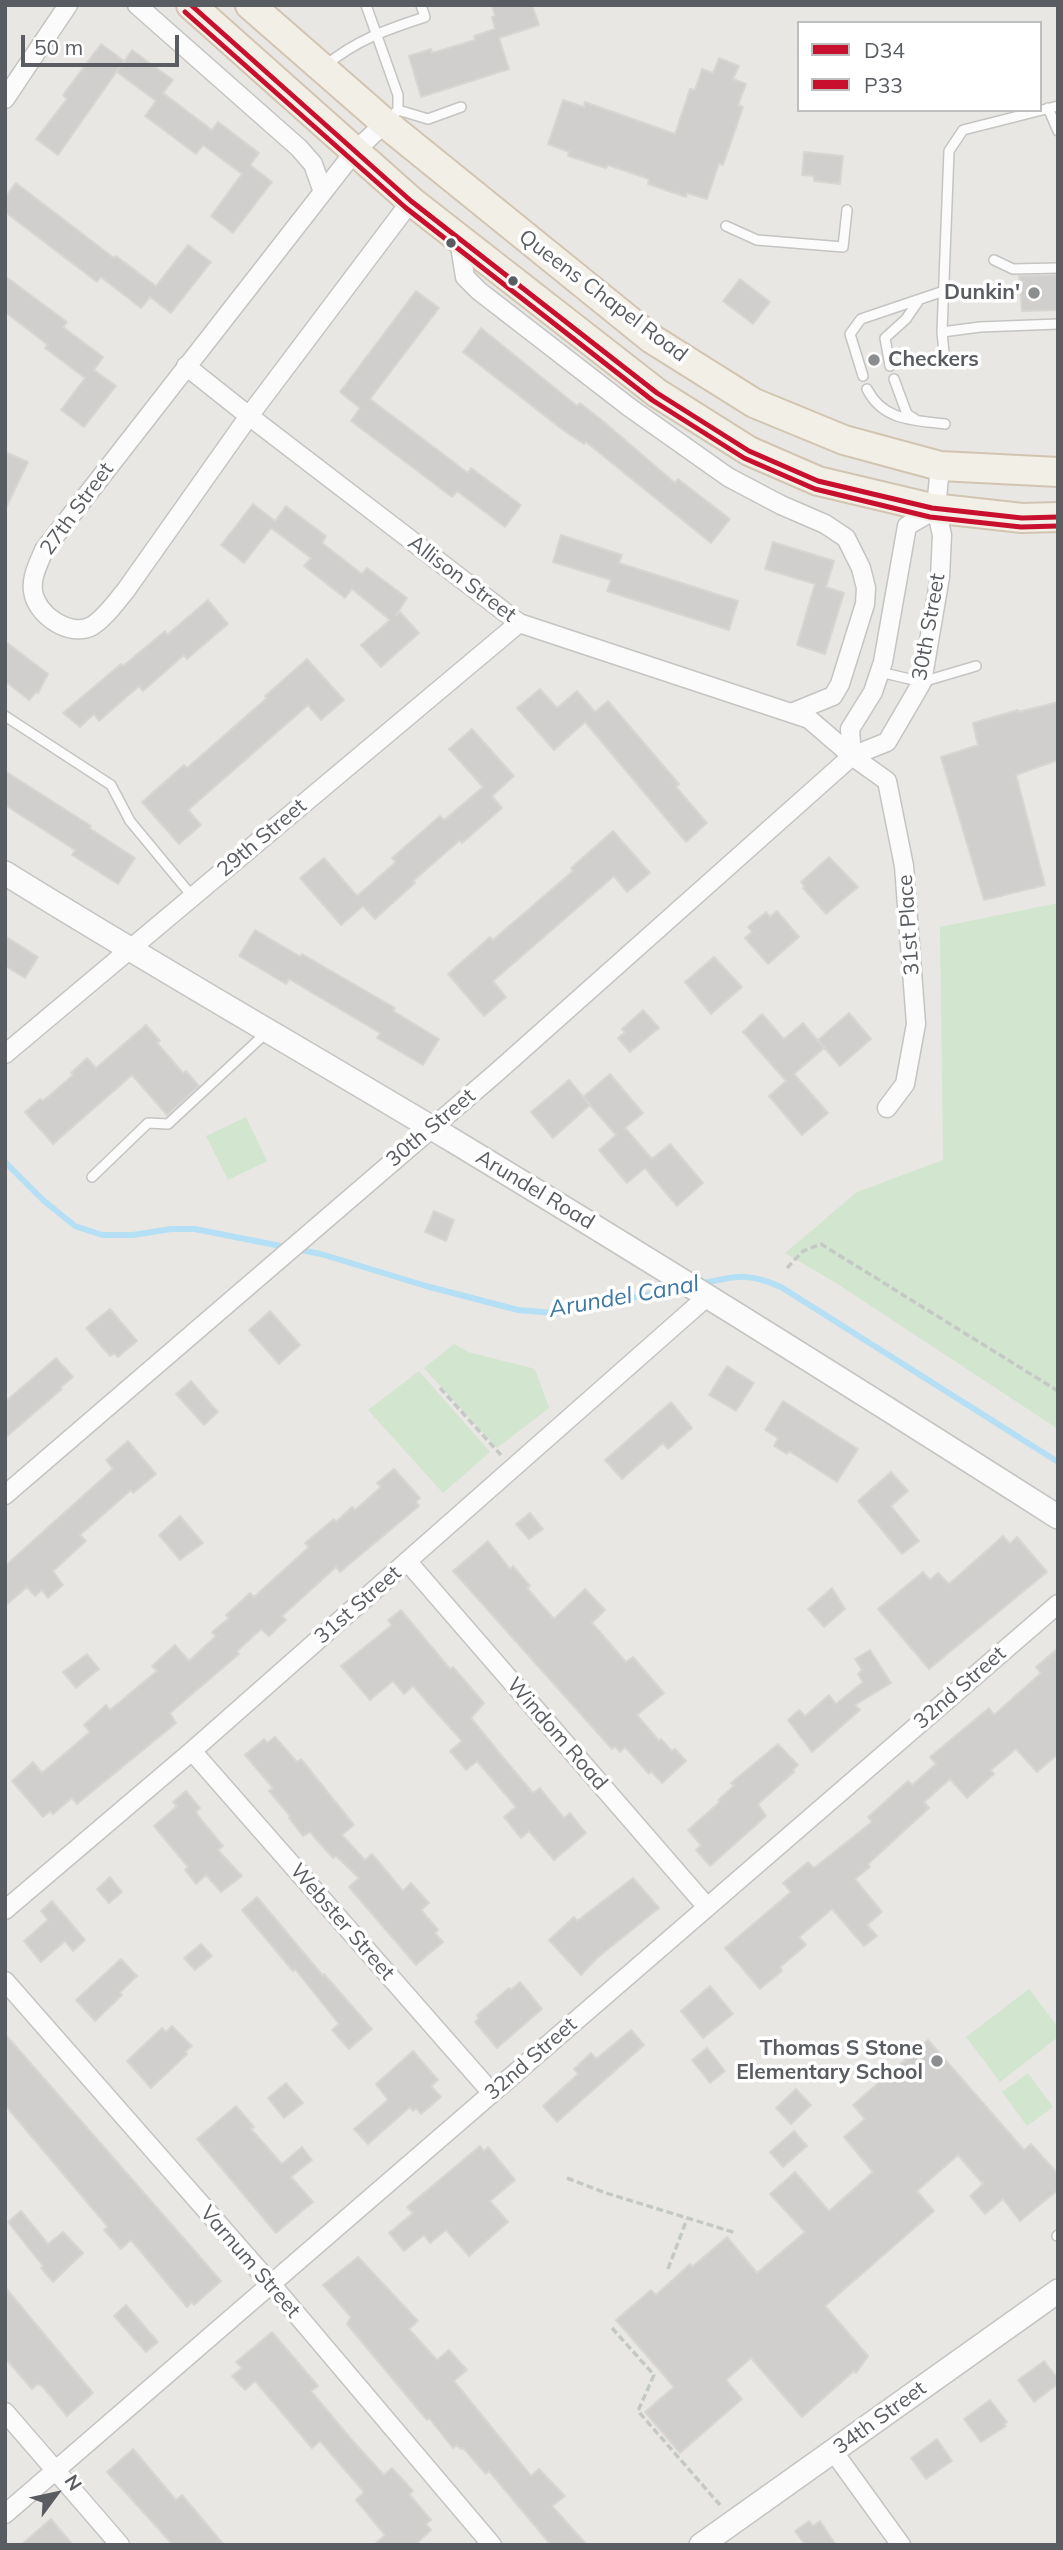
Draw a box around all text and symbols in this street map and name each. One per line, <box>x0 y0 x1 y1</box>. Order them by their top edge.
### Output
scale bar <box>24 21 182 65</box>
legend <box>797 21 1042 112</box>
text: 50 m <box>34 34 83 60</box>
text: D34 <box>864 37 905 63</box>
text: P33 <box>864 72 903 98</box>
street label: Queens Chapel Road <box>514 224 692 368</box>
unlabelled marker <box>444 236 458 250</box>
unlabelled marker <box>506 274 520 288</box>
place label: Dunkin' <box>944 280 1020 306</box>
marker: Dunkin' <box>1026 285 1042 301</box>
place label: Checkers <box>888 347 979 373</box>
marker: Checkers <box>866 352 882 368</box>
street label: 27th Street <box>35 458 119 560</box>
street label: Allison Street <box>403 530 521 628</box>
street label: 30th Street <box>907 571 951 683</box>
street label: 29th Street <box>212 794 312 882</box>
street label: 31st Place <box>893 874 925 976</box>
street label: 30th Street <box>381 1084 481 1172</box>
street label: Arundel Road <box>471 1145 599 1235</box>
water label: Arundel Canal <box>547 1270 701 1324</box>
street label: 31st Street <box>310 1561 406 1649</box>
street label: 32nd Street <box>909 1641 1011 1735</box>
street label: Windom Road <box>501 1673 613 1795</box>
street label: Webster Street <box>285 1859 399 1985</box>
street label: 32nd Street <box>480 2012 582 2106</box>
place label: Thomas S Stone Elementary School <box>736 2036 923 2086</box>
marker: Thomas S Stone Elementary School <box>929 2053 945 2069</box>
street label: Varnum Street <box>195 2201 305 2323</box>
street label: 34th Street <box>829 2376 931 2460</box>
north arrow <box>21 2459 91 2529</box>
text: N <box>60 2470 88 2495</box>

